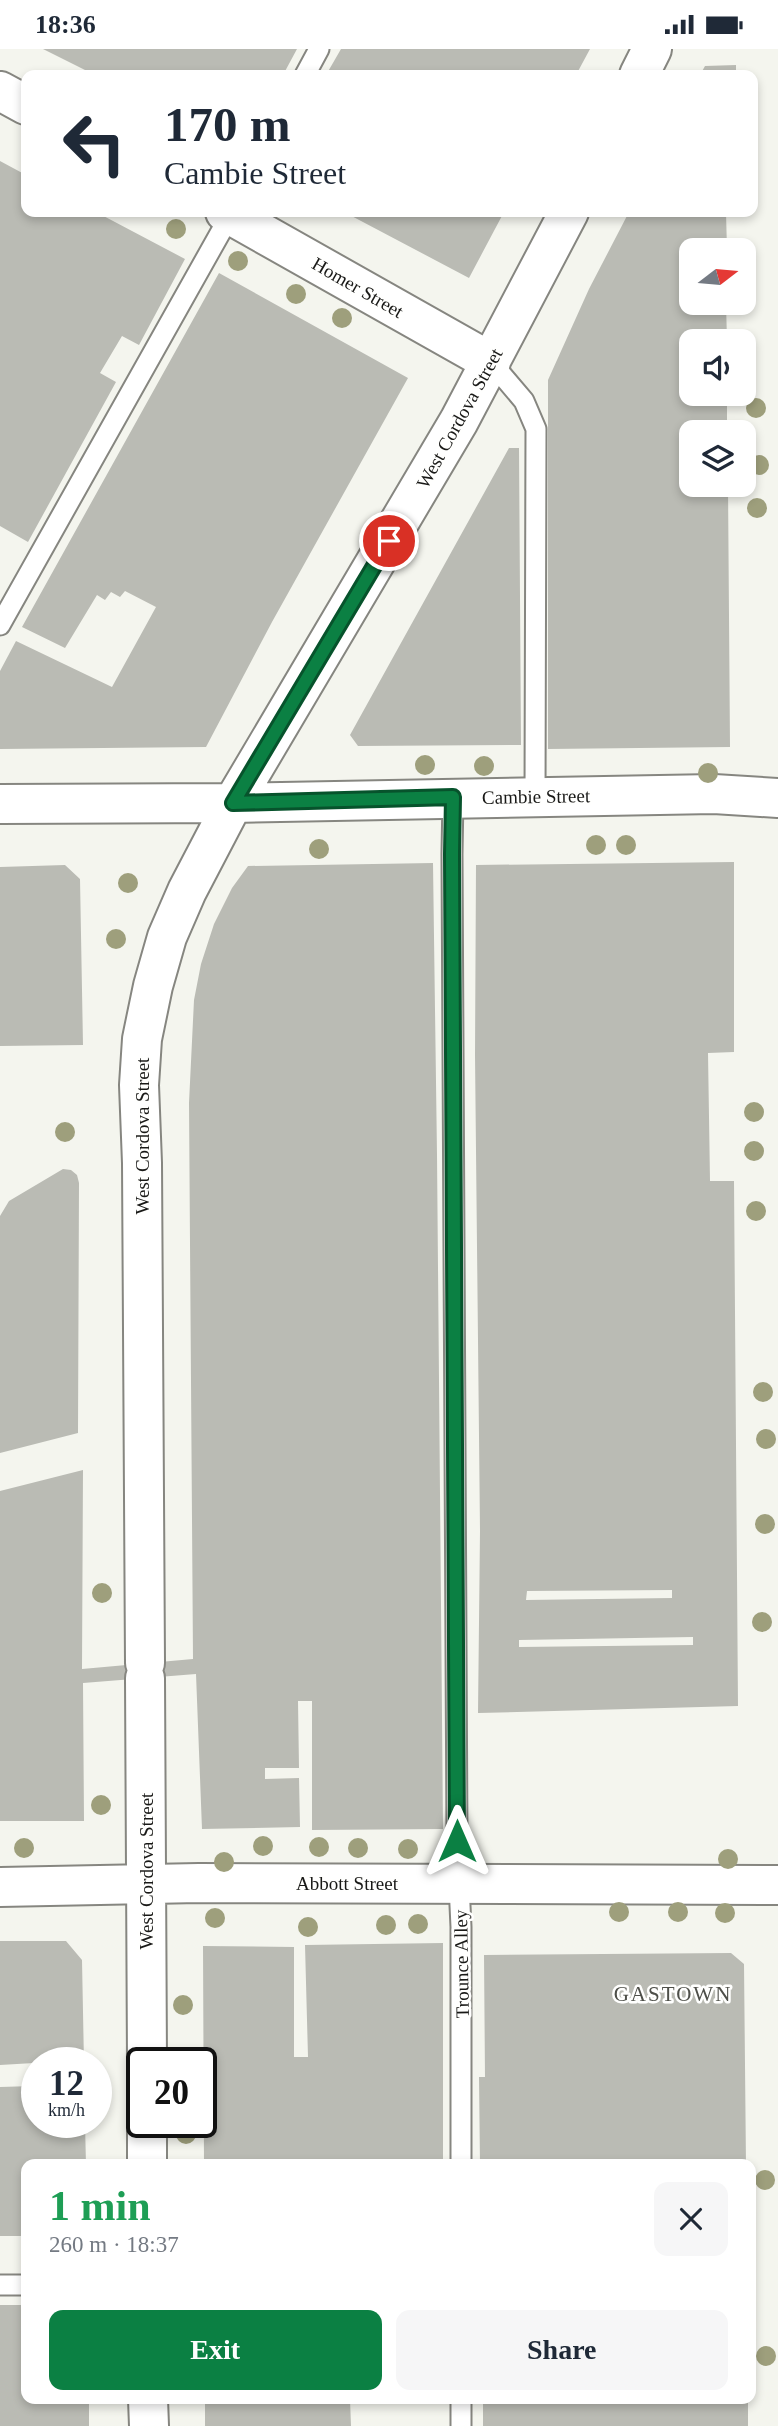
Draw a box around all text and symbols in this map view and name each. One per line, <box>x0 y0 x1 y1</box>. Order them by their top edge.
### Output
text: 18:36 <box>35 10 96 39</box>
text: 170 m <box>164 97 291 152</box>
icon: left <box>49 98 140 189</box>
text: Cambie Street <box>164 155 346 191</box>
north arrow <box>679 238 756 315</box>
map controls <box>679 238 756 497</box>
street label: Homer Street <box>308 253 408 322</box>
button: sound <box>679 329 756 406</box>
street label: West Cordova Street <box>412 344 507 492</box>
button: layers <box>679 420 756 497</box>
pin <box>359 511 419 571</box>
icon: arrive <box>370 522 408 560</box>
street label: Cambie Street <box>482 785 591 808</box>
street label: West Cordova Street <box>132 1057 153 1214</box>
street label: West Cordova Street <box>136 1792 157 1949</box>
position arrow <box>420 1804 494 1878</box>
street label: Abbott Street <box>296 1873 399 1894</box>
street label: Trounce Alley <box>450 1909 473 2018</box>
district label: GASTOWN <box>614 1982 732 2006</box>
speed limit sign: 20 <box>126 2047 217 2138</box>
text: 12 <box>49 2064 84 2103</box>
text: km/h <box>48 2100 85 2120</box>
button: close <box>654 2182 728 2256</box>
text: 1 min <box>49 2183 151 2229</box>
text: 260 m · 18:37 <box>49 2232 179 2257</box>
button: Exit <box>49 2310 382 2390</box>
button: Share <box>396 2310 728 2390</box>

